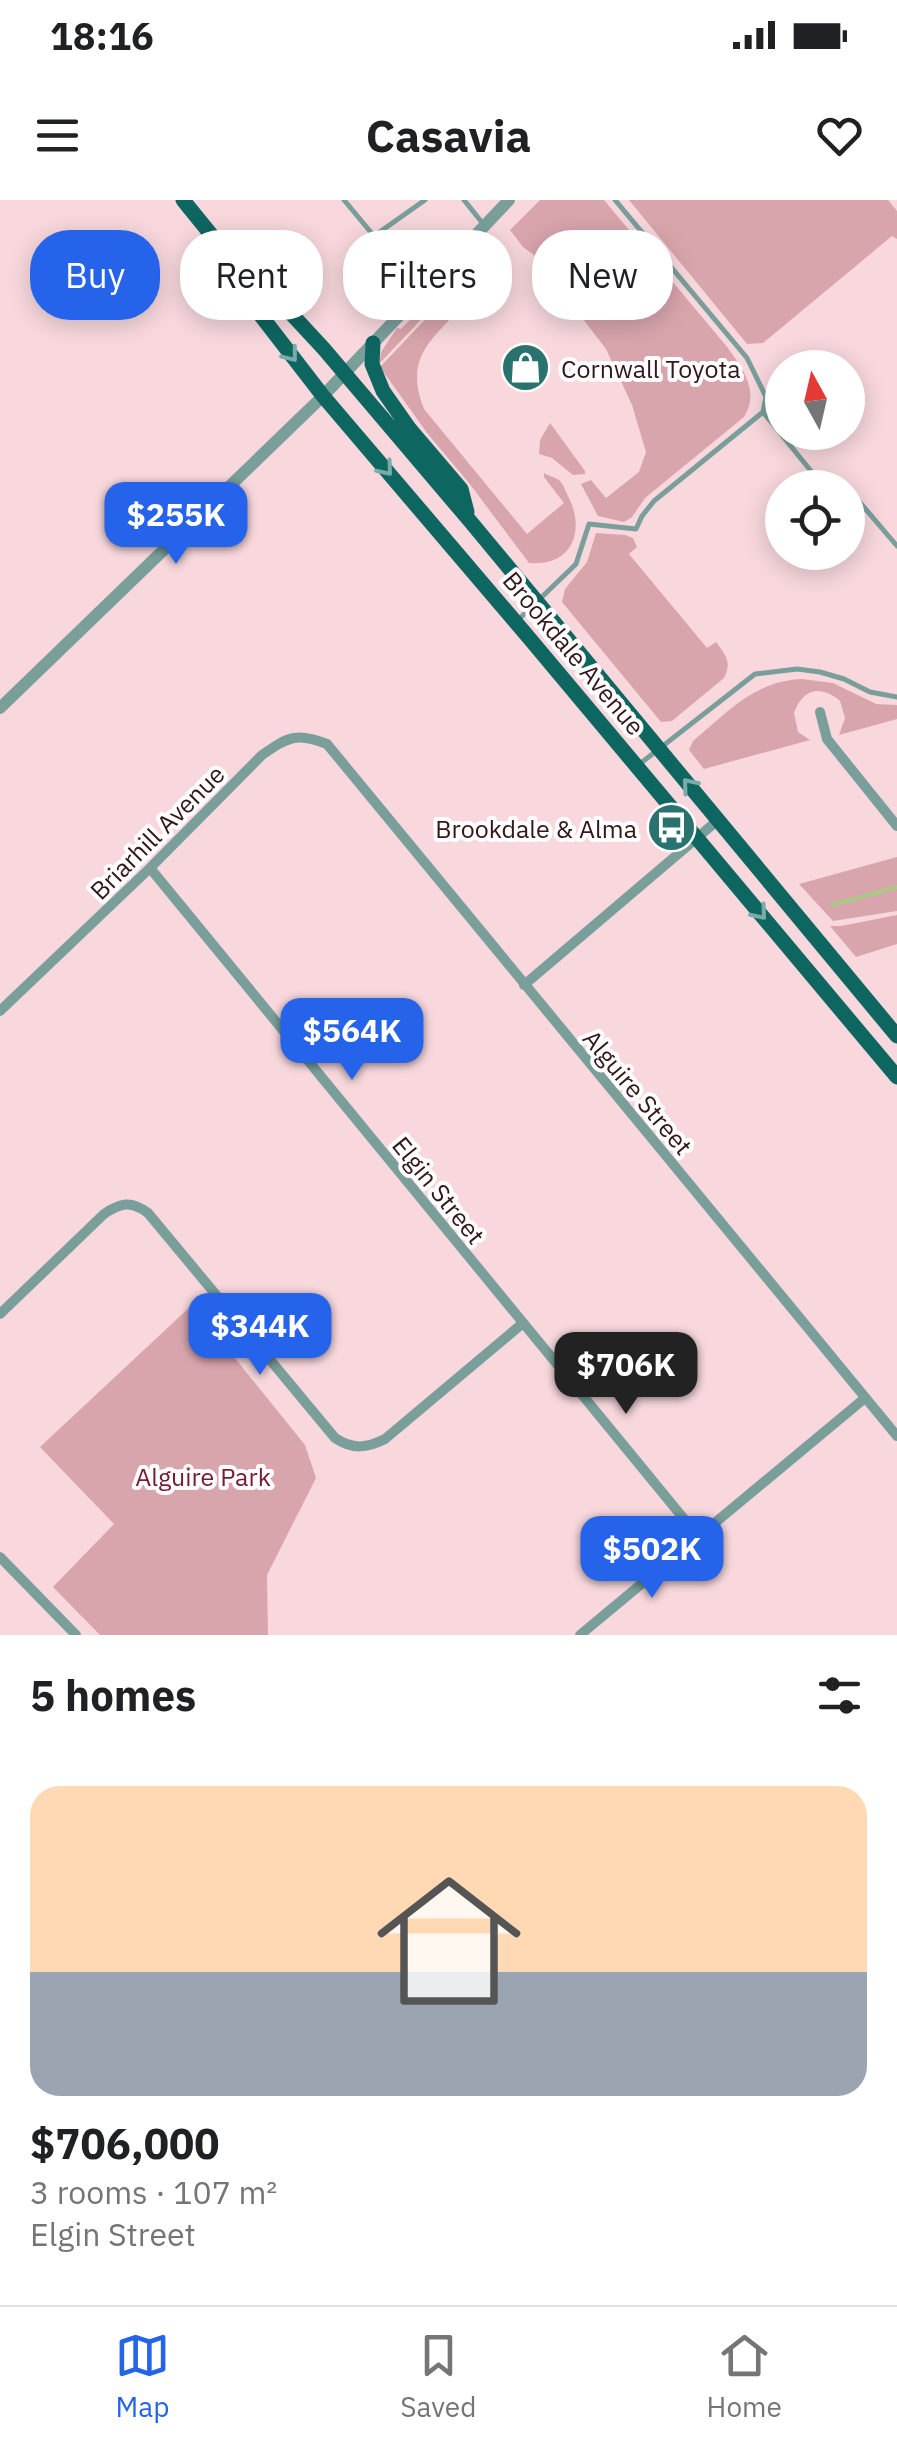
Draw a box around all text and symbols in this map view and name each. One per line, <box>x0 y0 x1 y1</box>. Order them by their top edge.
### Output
text: 18:16 <box>50 11 154 60</box>
text: Casavia <box>366 106 531 164</box>
icon: menu <box>30 108 85 163</box>
icon: heart <box>812 108 867 163</box>
chip: Buy <box>30 230 160 320</box>
chip: Rent <box>180 230 323 320</box>
chip: Filters <box>343 230 512 320</box>
chip: New <box>532 230 673 320</box>
shop icon: Cornwall Toyota <box>500 342 552 394</box>
one-way arrow <box>280 343 297 361</box>
north arrow <box>765 350 865 450</box>
map controls <box>765 350 865 570</box>
place label: Cornwall Toyota <box>561 352 741 385</box>
one-way arrow <box>375 458 393 476</box>
button: locate <box>765 470 865 570</box>
pin: $255K <box>106 482 246 567</box>
text: $255K <box>126 493 226 535</box>
street label: Brookdale Avenue <box>496 564 652 742</box>
street label: Briarhill Avenue <box>83 758 231 906</box>
one-way arrow <box>683 778 701 796</box>
bus stop icon: Brookdale & Alma <box>646 802 698 854</box>
place label: Brookdale & Alma <box>435 812 637 845</box>
one-way arrow <box>748 902 766 920</box>
pin: $564K <box>282 998 422 1083</box>
text: $564K <box>302 1009 402 1051</box>
street label: Alguire Street <box>576 1023 700 1161</box>
street label: Elgin Street <box>385 1129 493 1251</box>
pin: $344K <box>190 1293 330 1378</box>
text: $344K <box>210 1304 310 1346</box>
pin: $706K <box>556 1332 696 1417</box>
text: $706K <box>576 1343 676 1385</box>
park label: Alguire Park <box>135 1460 271 1493</box>
pin: $502K <box>582 1516 722 1601</box>
text: $502K <box>602 1527 702 1569</box>
text: 5 homes <box>30 1668 196 1723</box>
icon: filters <box>812 1668 867 1723</box>
icon: home <box>359 1851 539 2031</box>
text: $706,000 <box>30 2116 219 2171</box>
text: 3 rooms · 107 m² <box>30 2171 277 2213</box>
text: Elgin Street <box>30 2213 196 2255</box>
tab: Map <box>115 2328 170 2425</box>
tab: Saved <box>400 2328 476 2425</box>
tab: Home <box>707 2328 782 2425</box>

